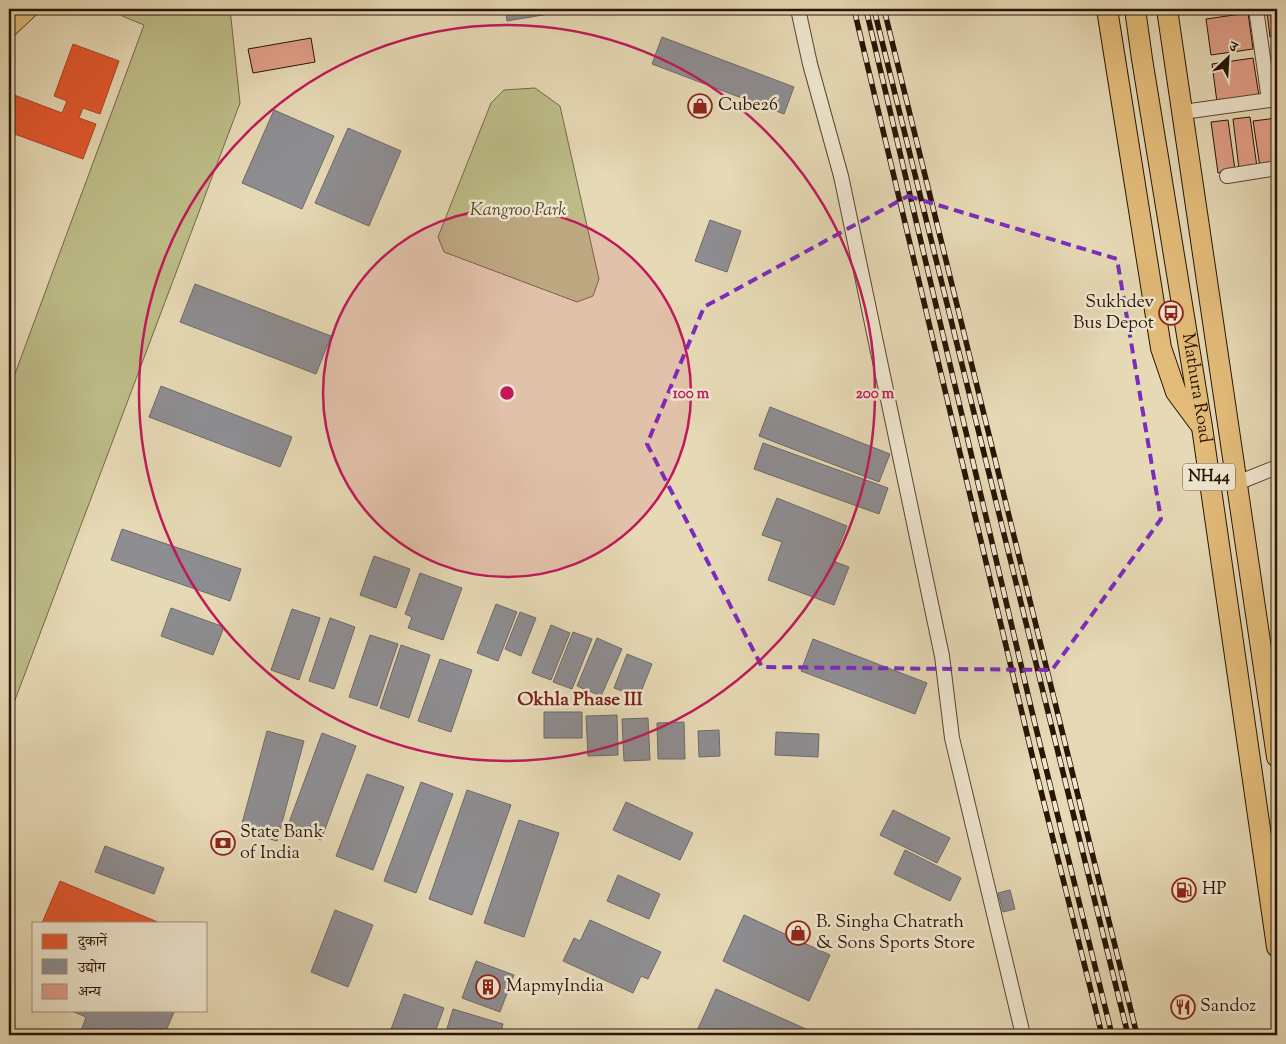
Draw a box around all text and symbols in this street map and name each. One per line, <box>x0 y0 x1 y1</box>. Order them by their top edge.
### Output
north arrow <box>1204 32 1254 82</box>
text: उ <box>1224 37 1241 59</box>
shop icon: Cube26 <box>687 93 713 119</box>
place label: Cube26 <box>718 93 778 119</box>
park label: Kangroo Park <box>470 198 566 224</box>
place label: Sukhdev Bus Depot <box>1073 290 1155 337</box>
bus stop icon: Sukhdev Bus Depot <box>1158 300 1184 326</box>
street label: Mathura Road <box>1174 331 1217 445</box>
centre of rings <box>498 384 516 402</box>
text: 100 m <box>673 384 710 405</box>
text: 200 m <box>856 384 895 405</box>
road number: NH44 <box>1183 464 1235 491</box>
district label: Okhla Phase III <box>517 687 644 714</box>
place label: State Bank of India <box>240 820 324 867</box>
bank icon: State Bank of India <box>210 830 236 856</box>
fuel station icon: HP <box>1171 877 1197 903</box>
place label: HP <box>1202 877 1226 903</box>
place label: B. Singha Chatrath & Sons Sports Store <box>816 910 975 957</box>
shop icon: B. Singha Chatrath & Sons Sports Store <box>785 920 811 946</box>
legend <box>32 922 208 1012</box>
text: दुकानें <box>77 932 108 953</box>
text: उद्योग <box>77 958 107 979</box>
building icon: MapmyIndia <box>475 974 501 1000</box>
place label: MapmyIndia <box>506 974 604 1000</box>
text: अन्य <box>78 982 102 1003</box>
restaurant icon: Sandoz <box>1170 994 1196 1020</box>
place label: Sandoz <box>1200 994 1256 1020</box>

